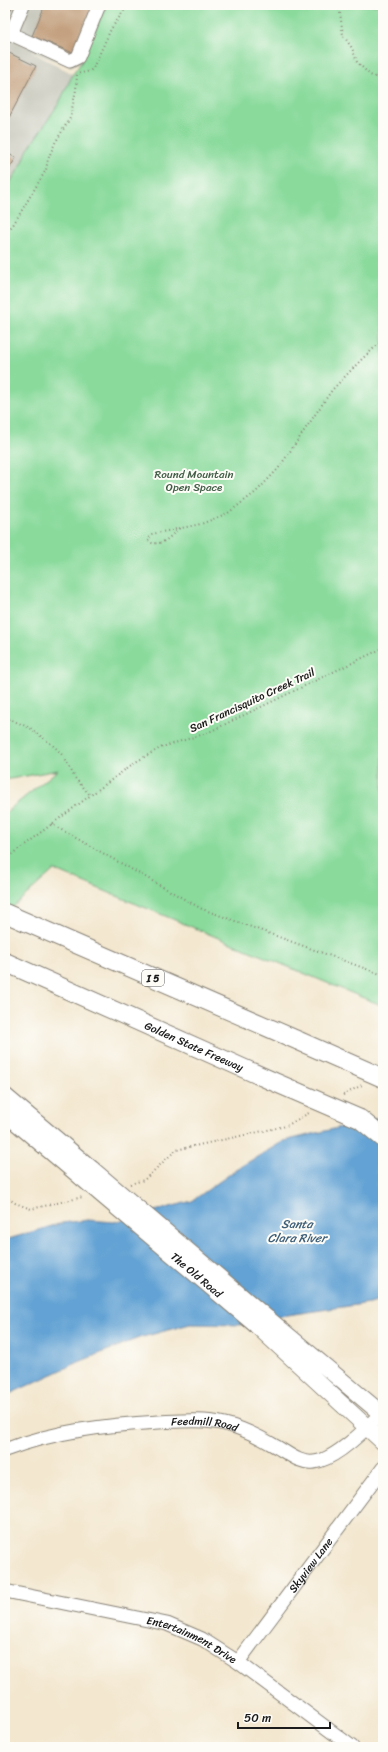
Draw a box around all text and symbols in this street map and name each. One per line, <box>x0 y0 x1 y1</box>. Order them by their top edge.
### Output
park label: Round Mountain Open Space <box>155 465 233 497</box>
street label: San Francisquito Creek Trail <box>186 663 319 738</box>
road number: I 5 <box>142 970 164 986</box>
street label: Golden State Freeway <box>141 1016 247 1077</box>
water label: Santa Clara River <box>268 1213 328 1249</box>
street label: The Old Road <box>166 1248 227 1304</box>
street label: Feedmill Road <box>171 1412 242 1438</box>
street label: Skyview Lane <box>284 1533 338 1597</box>
street label: Entertainment Drive <box>145 1611 241 1669</box>
scale bar <box>238 1704 330 1730</box>
text: 50 m <box>244 1707 271 1729</box>

